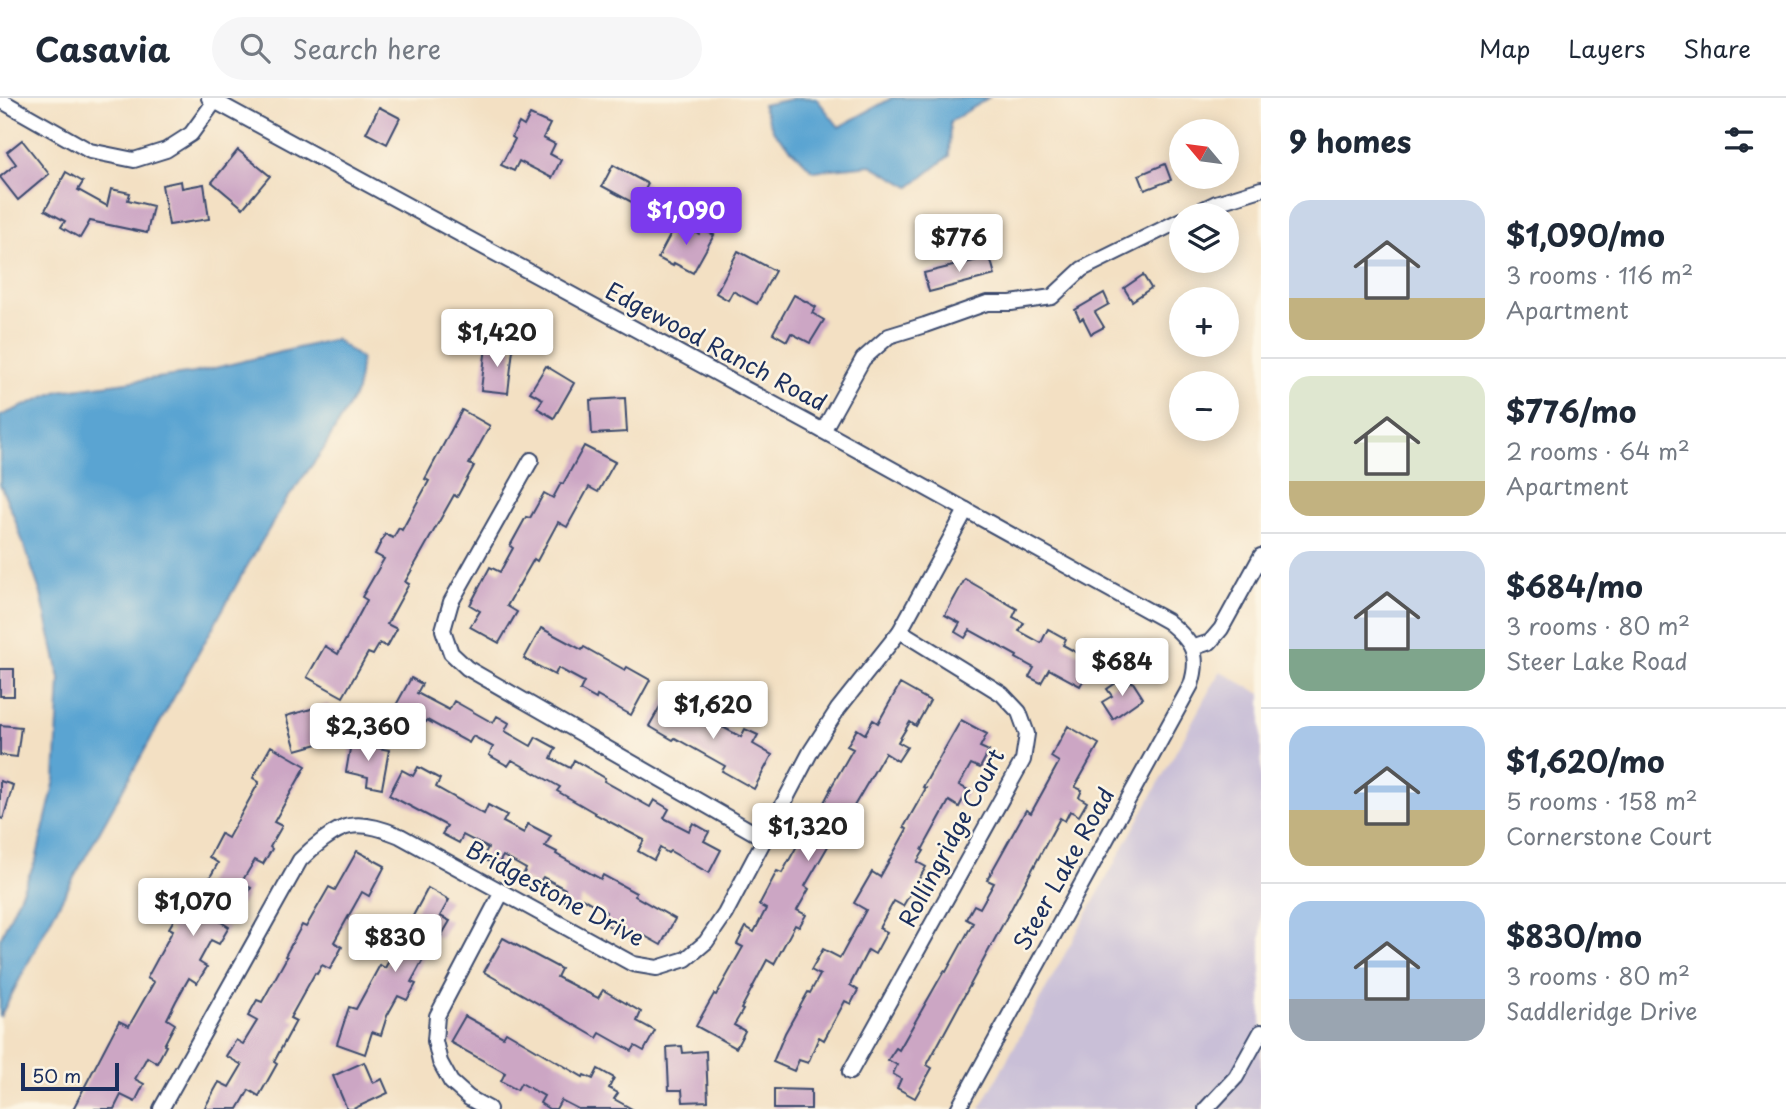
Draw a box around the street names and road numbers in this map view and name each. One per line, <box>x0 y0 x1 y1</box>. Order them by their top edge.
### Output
street label: Edgewood Ranch Road <box>600 272 834 419</box>
street label: Rollingridge Court <box>889 742 1012 933</box>
street label: Steer Lake Road <box>1003 780 1122 956</box>
street label: Bridgestone Drive <box>460 831 651 954</box>

